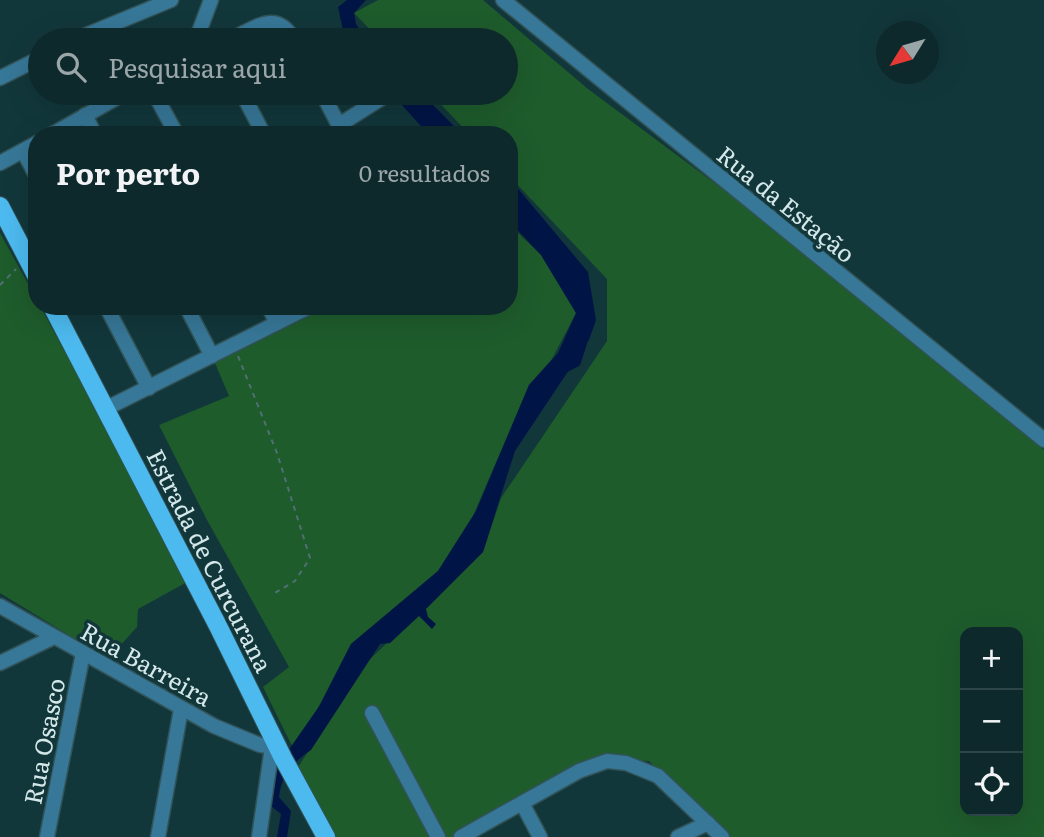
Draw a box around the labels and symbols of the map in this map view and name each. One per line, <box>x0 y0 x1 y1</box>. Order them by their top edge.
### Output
north arrow <box>876 21 939 84</box>
street label: Rua da Estação <box>710 136 864 270</box>
street label: Estrada de Curcurana <box>140 442 282 678</box>
street label: Rua Barreira <box>75 613 219 713</box>
street label: Rua Osasco <box>14 675 72 807</box>

